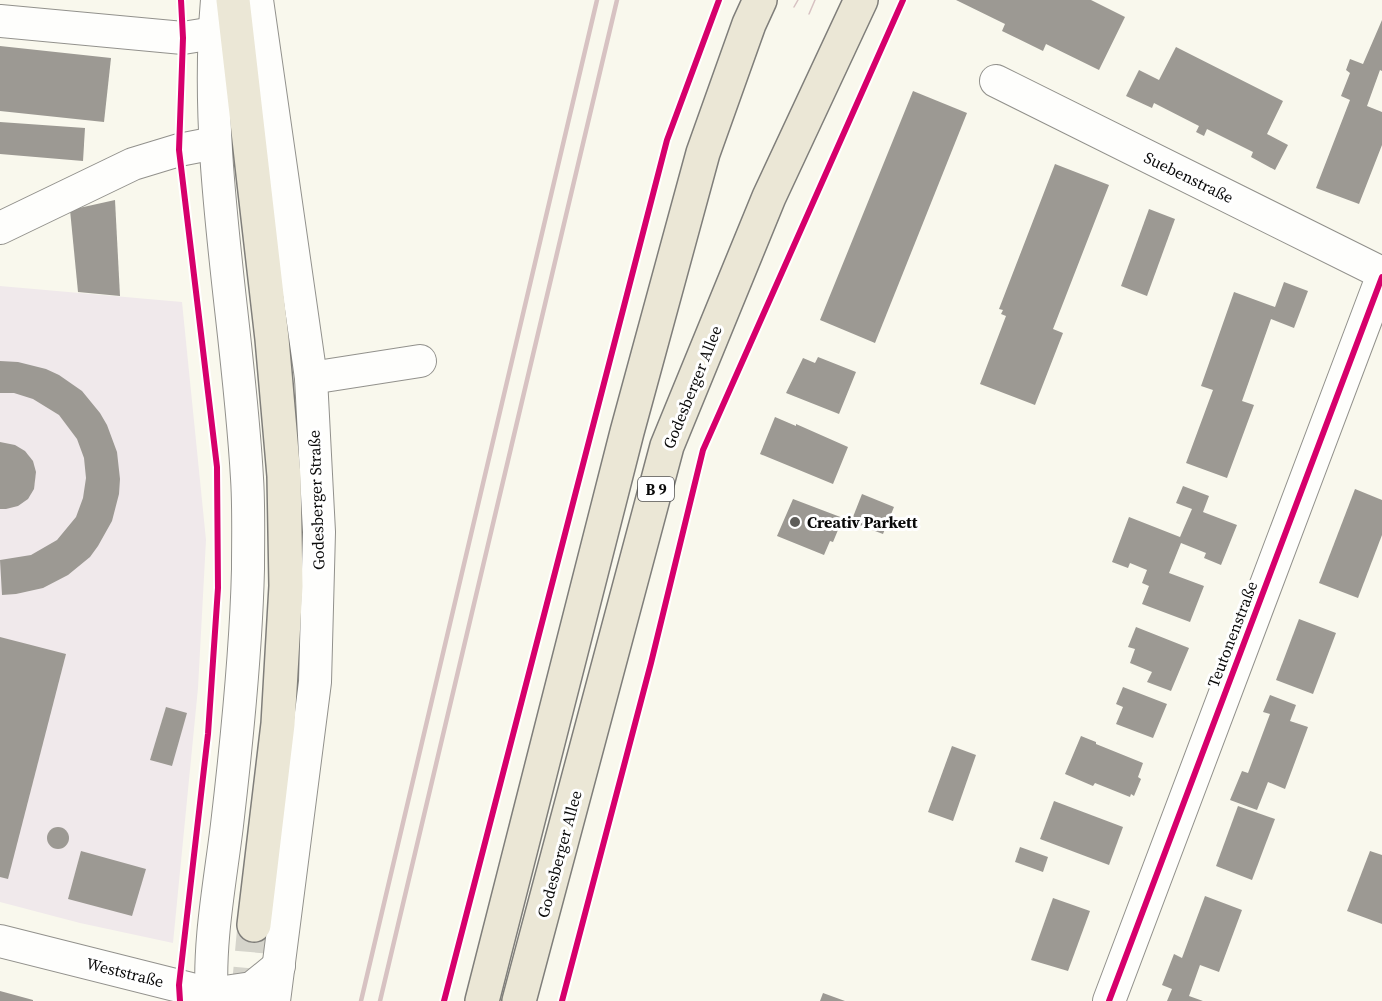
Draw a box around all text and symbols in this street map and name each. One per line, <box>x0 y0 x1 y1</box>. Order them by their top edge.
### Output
street label: Suebenstraße <box>1141 146 1237 208</box>
street label: Godesberger Allee <box>657 322 727 452</box>
street label: Godesberger Straße <box>303 430 329 570</box>
road number: B 9 <box>638 477 674 501</box>
place label: Creativ Parkett <box>807 511 918 533</box>
marker: Creativ Parkett <box>788 515 802 529</box>
street label: Teutonenstraße <box>1202 578 1262 690</box>
street label: Godesberger Allee <box>531 788 587 920</box>
street label: Weststraße <box>84 952 166 992</box>

